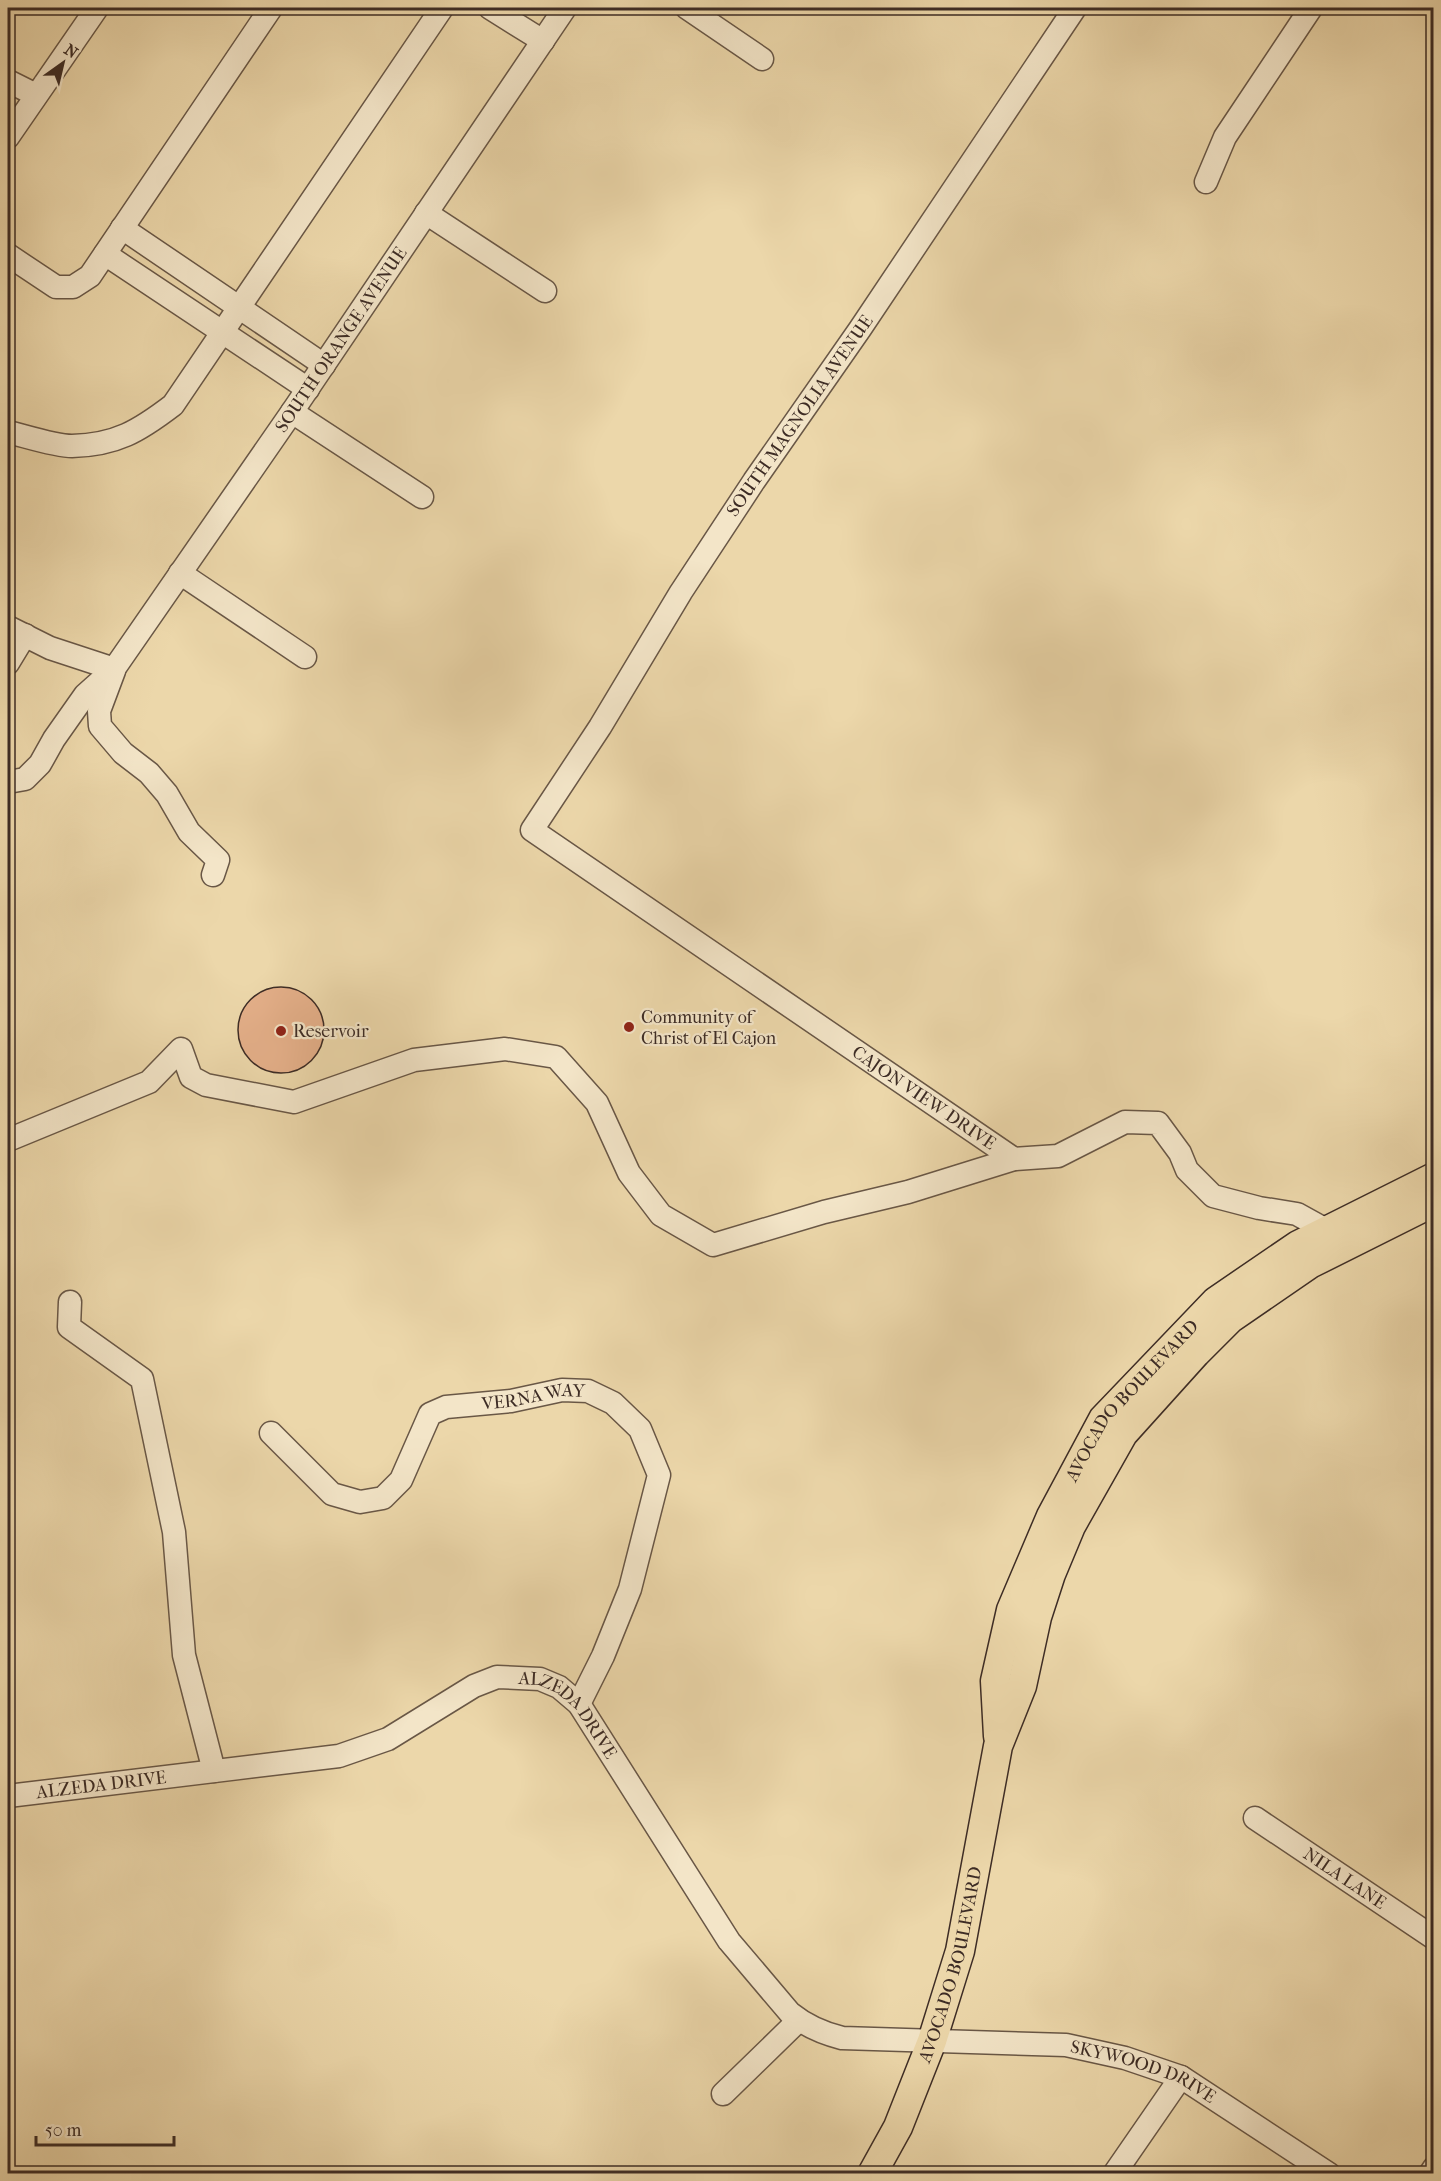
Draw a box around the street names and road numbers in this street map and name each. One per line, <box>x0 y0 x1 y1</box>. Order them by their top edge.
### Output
street label: SOUTH ORANGE AVENUE <box>271 243 411 436</box>
street label: SOUTH MAGNOLIA AVENUE <box>722 311 878 521</box>
street label: CAJON VIEW DRIVE <box>848 1041 1000 1154</box>
street label: AVOCADO BOULEVARD <box>1060 1316 1203 1486</box>
street label: VERNA WAY <box>480 1379 586 1414</box>
street label: ALZEDA DRIVE <box>517 1667 621 1762</box>
street label: ALZEDA DRIVE <box>34 1766 168 1803</box>
street label: NILA LANE <box>1299 1843 1390 1913</box>
street label: AVOCADO BOULEVARD <box>914 1865 986 2067</box>
street label: SKYWOOD DRIVE <box>1069 2036 1220 2107</box>

